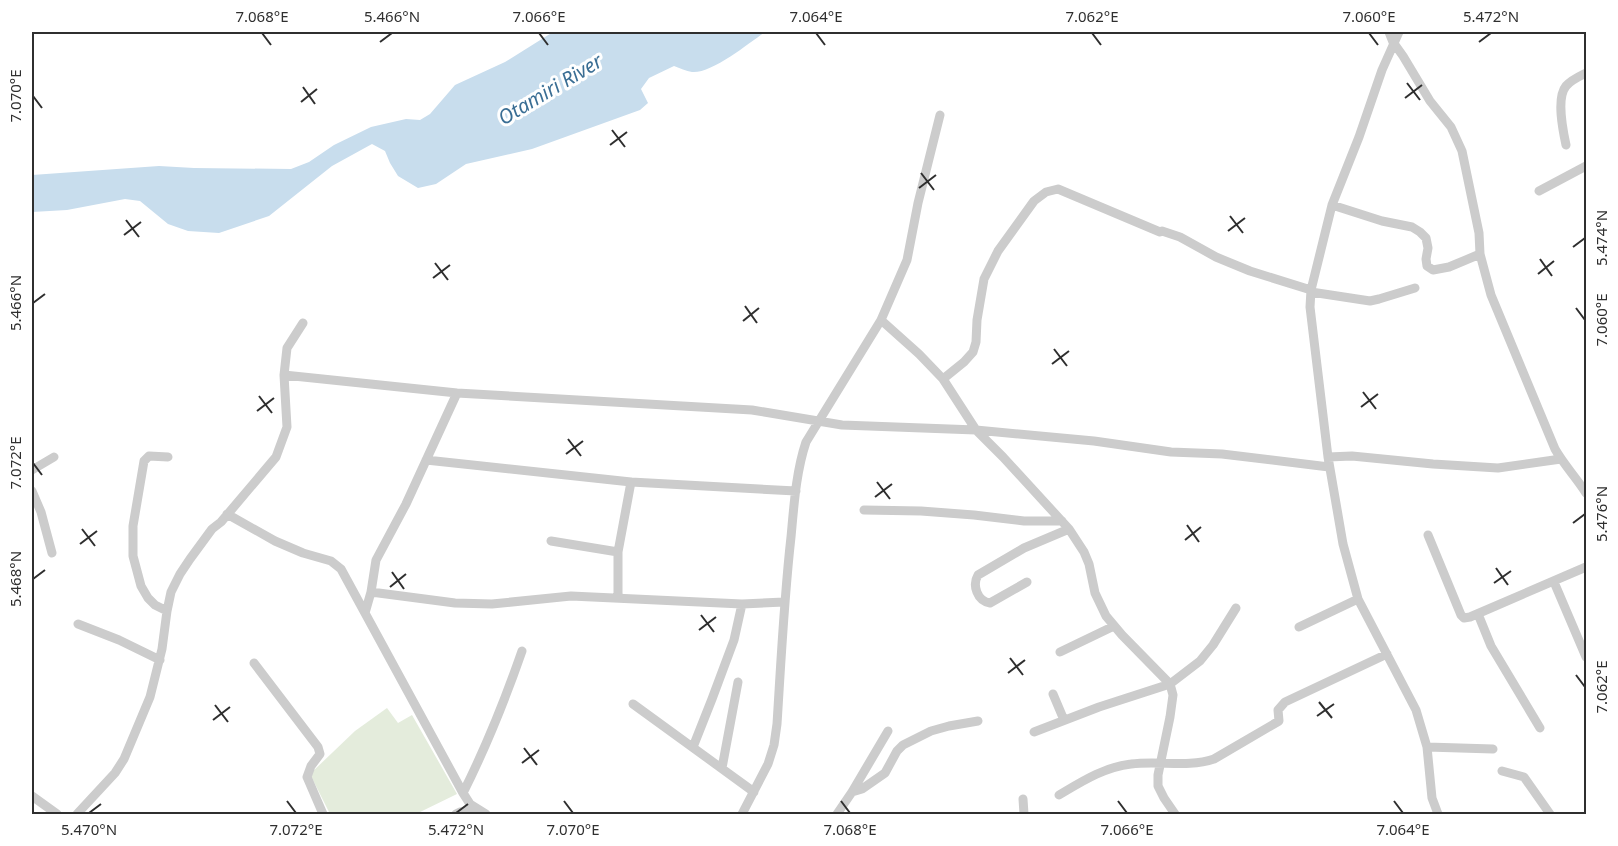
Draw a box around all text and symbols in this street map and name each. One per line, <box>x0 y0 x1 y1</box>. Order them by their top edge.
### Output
text: 7.068°E <box>235 6 289 26</box>
text: 5.466°N <box>364 6 420 26</box>
text: 7.066°E <box>512 6 566 26</box>
text: 7.064°E <box>789 6 843 26</box>
text: 7.062°E <box>1065 6 1119 26</box>
text: 7.060°E <box>1342 6 1396 26</box>
text: 5.472°N <box>1463 6 1519 26</box>
water label: Otamiri River <box>493 47 608 131</box>
text: 7.070°E <box>5 69 25 123</box>
text: 5.474°N <box>1591 210 1611 266</box>
text: 5.466°N <box>5 275 25 331</box>
text: 7.060°E <box>1591 293 1611 347</box>
text: 7.072°E <box>5 436 25 490</box>
text: 5.476°N <box>1591 486 1611 542</box>
text: 5.468°N <box>5 551 25 607</box>
text: 7.062°E <box>1591 660 1611 714</box>
text: 5.470°N <box>61 819 117 839</box>
text: 7.072°E <box>269 819 323 839</box>
text: 5.472°N <box>428 819 484 839</box>
text: 7.070°E <box>546 819 600 839</box>
text: 7.068°E <box>823 819 877 839</box>
text: 7.066°E <box>1100 819 1154 839</box>
text: 7.064°E <box>1376 819 1430 839</box>

